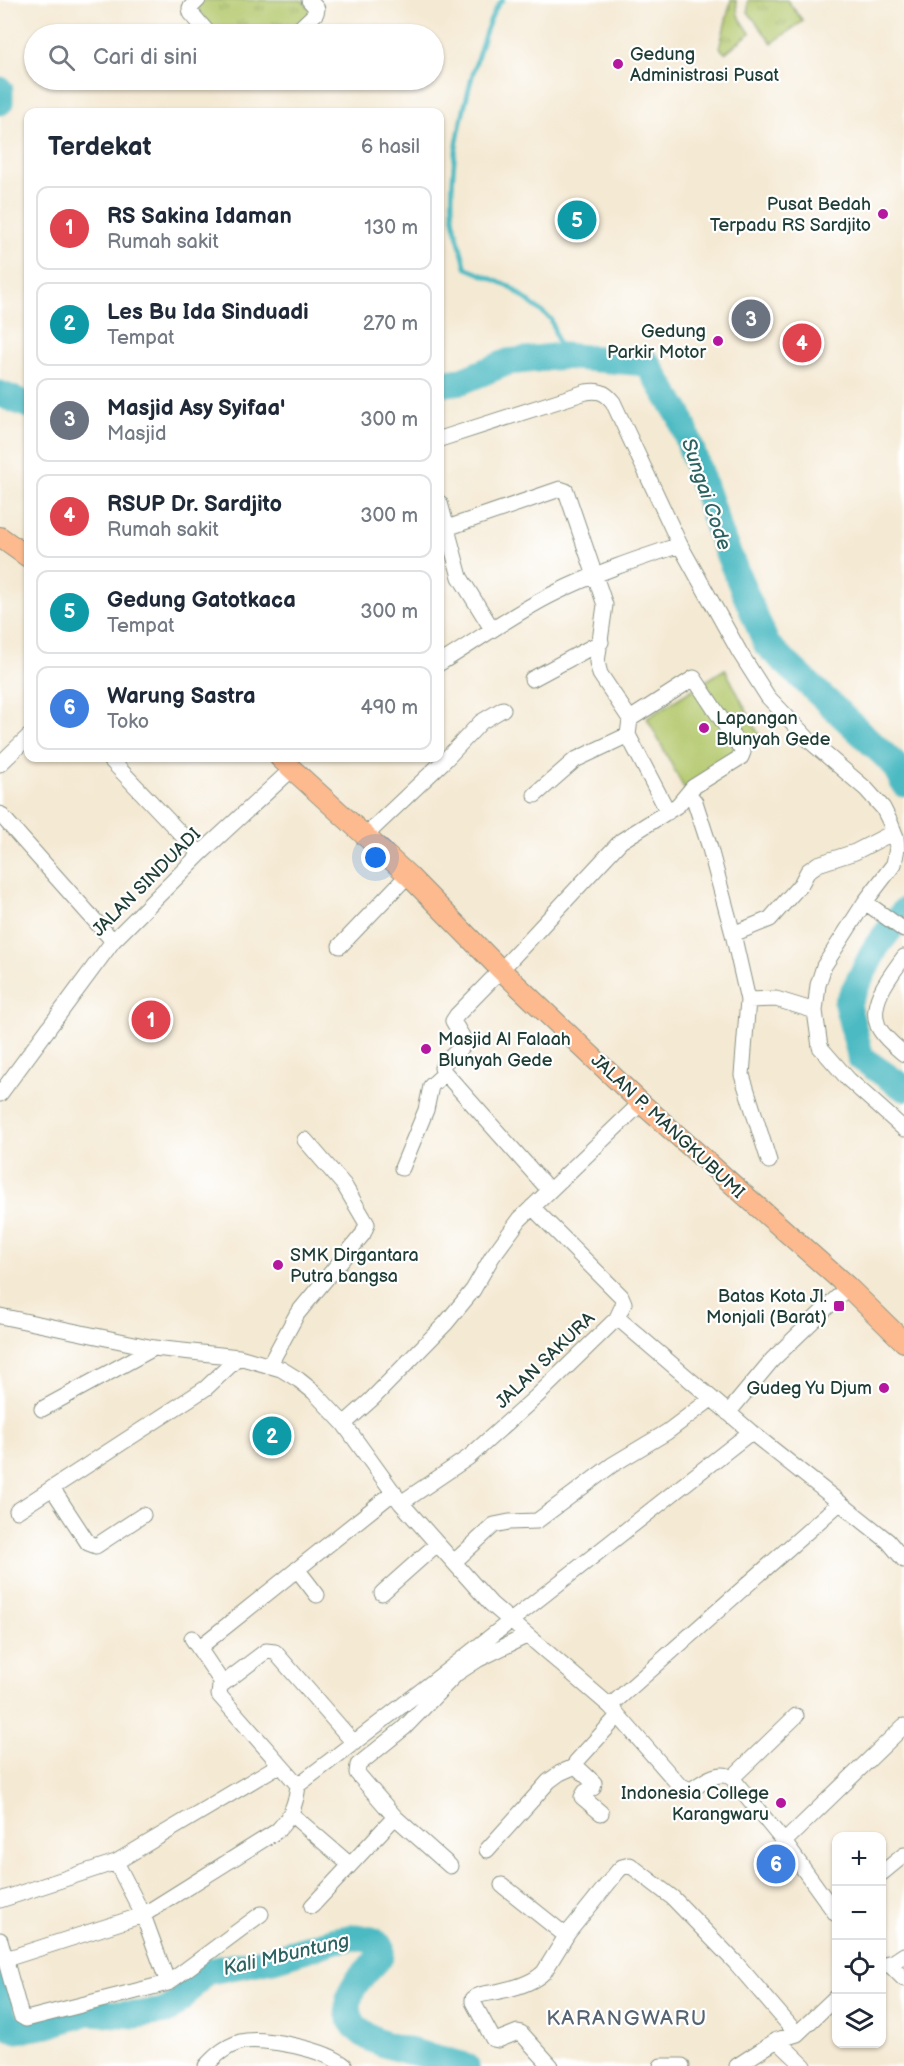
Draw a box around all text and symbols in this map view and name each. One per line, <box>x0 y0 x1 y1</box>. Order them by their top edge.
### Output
search box <box>24 24 444 90</box>
icon: search <box>45 41 78 74</box>
text: Cari di sini <box>93 44 197 71</box>
place label: Gedung Administrasi Pusat <box>630 44 780 86</box>
marker: Gedung Administrasi Pusat <box>611 57 625 71</box>
text: Terdekat <box>48 132 151 163</box>
text: 6 hasil <box>361 135 420 159</box>
place label: Pusat Bedah Terpadu RS Sardjito <box>710 194 871 236</box>
pin: 5 <box>558 198 596 242</box>
text: RS Sakina Idaman <box>107 203 292 230</box>
marker: Pusat Bedah Terpadu RS Sardjito <box>876 207 890 221</box>
text: 1 <box>65 216 74 240</box>
text: 130 m <box>364 216 418 240</box>
text: Rumah sakit <box>107 230 219 254</box>
pin: 3 <box>732 296 771 342</box>
text: Les Bu Ida Sinduadi <box>107 299 309 326</box>
text: 2 <box>64 312 75 336</box>
text: 270 m <box>363 312 418 336</box>
pin: 4 <box>782 320 822 366</box>
place label: Gedung Parkir Motor <box>607 321 706 363</box>
text: Tempat <box>107 326 174 350</box>
marker: Gedung Parkir Motor <box>711 334 725 348</box>
text: Masjid Asy Syifaa' <box>107 395 285 422</box>
text: 3 <box>64 408 75 432</box>
text: 300 m <box>360 408 418 432</box>
text: Masjid <box>107 422 166 446</box>
water label: Sungai Code <box>676 435 737 554</box>
text: RSUP Dr. Sardjito <box>107 491 282 518</box>
text: 4 <box>64 504 75 528</box>
text: 300 m <box>360 504 418 528</box>
text: Rumah sakit <box>107 518 219 542</box>
text: Gedung Gatotkaca <box>107 587 296 614</box>
text: 5 <box>64 600 75 624</box>
text: 300 m <box>360 600 418 624</box>
text: Tempat <box>107 614 174 638</box>
text: Warung Sastra <box>107 683 256 710</box>
text: 6 <box>63 696 76 720</box>
text: 490 m <box>361 696 418 720</box>
place label: Lapangan Blunyah Gede <box>716 708 831 750</box>
text: Toko <box>107 710 149 734</box>
marker: Lapangan Blunyah Gede <box>697 721 711 735</box>
street label: JALAN SINDUADI <box>88 824 205 941</box>
your location <box>361 843 390 872</box>
pin: 1 <box>132 998 170 1042</box>
place label: Masjid Al Falaah Blunyah Gede <box>438 1029 571 1071</box>
marker: Masjid Al Falaah Blunyah Gede <box>419 1042 433 1056</box>
street label: JALAN P. MANGKUBUMI <box>587 1050 749 1203</box>
place label: SMK Dirgantara Putra bangsa <box>290 1245 419 1287</box>
marker: SMK Dirgantara Putra bangsa <box>271 1258 285 1272</box>
place label: Batas Kota Jl. Monjali (Barat) <box>706 1286 827 1328</box>
marker: Batas Kota Jl. Monjali (Barat) <box>832 1299 846 1313</box>
street label: JALAN SAKURA <box>491 1308 599 1413</box>
place label: Gudeg Yu Djum <box>747 1378 872 1399</box>
marker: Gudeg Yu Djum <box>877 1381 891 1395</box>
pin: 2 <box>252 1414 292 1458</box>
place label: Indonesia College Karangwaru <box>621 1783 769 1825</box>
marker: Indonesia College Karangwaru <box>774 1796 788 1810</box>
map controls <box>832 1832 886 2048</box>
button: + <box>832 1832 886 1886</box>
pin: 6 <box>756 1842 796 1886</box>
button: − <box>832 1886 886 1940</box>
water label: Kali Mbuntung <box>221 1929 352 1981</box>
button: locate <box>832 1940 886 1994</box>
button: layers <box>832 1994 886 2048</box>
district label: KARANGWARU <box>546 2006 708 2031</box>

